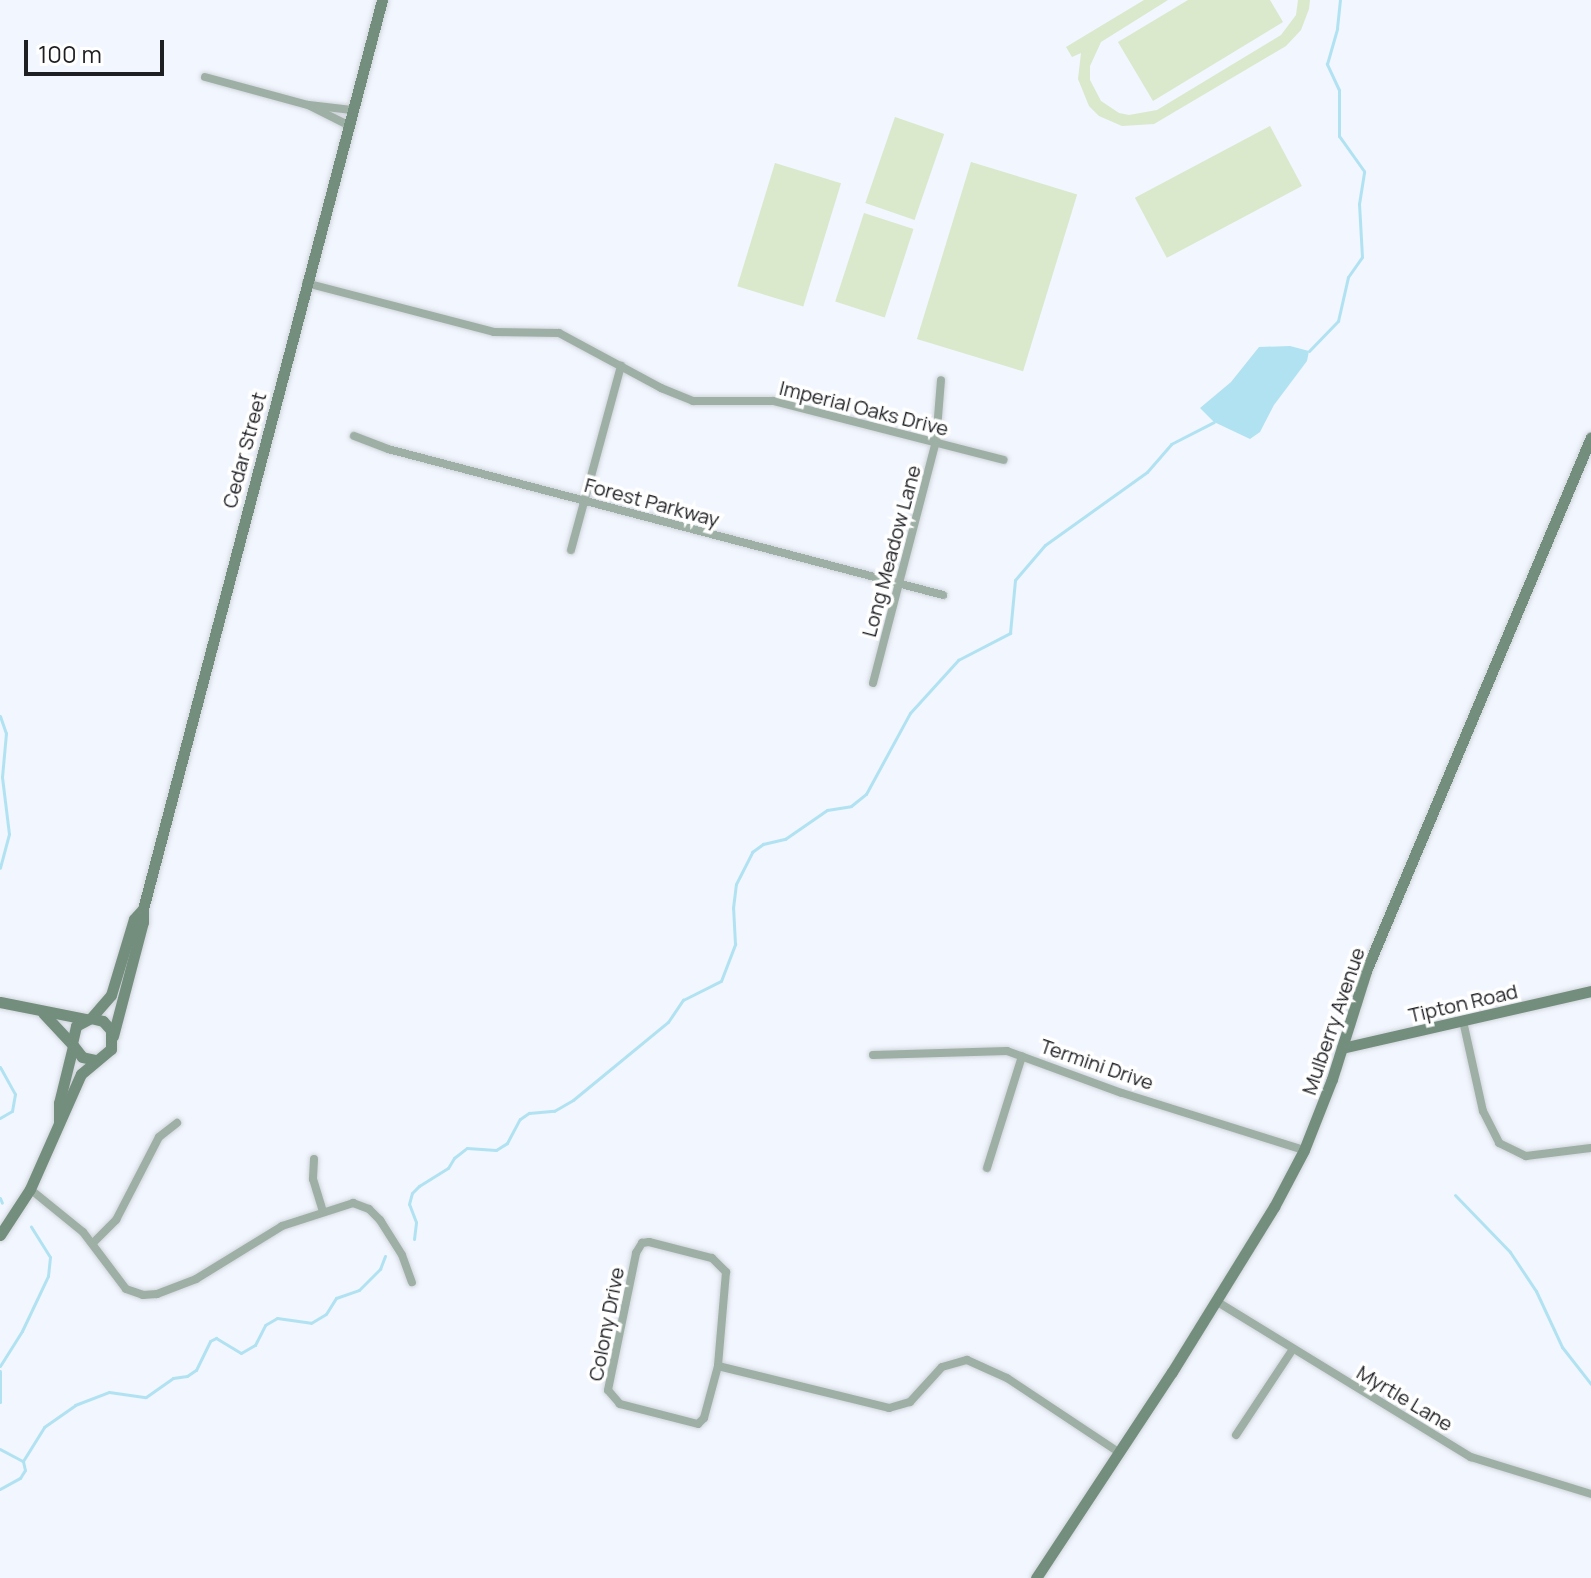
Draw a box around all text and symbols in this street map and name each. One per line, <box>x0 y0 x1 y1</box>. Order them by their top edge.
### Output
scale bar <box>28 24 168 74</box>
text: 100 m <box>38 37 102 70</box>
street label: Imperial Oaks Drive <box>777 375 951 441</box>
street label: Cedar Street <box>217 389 271 511</box>
street label: Long Meadow Lane <box>857 463 925 639</box>
street label: Forest Parkway <box>582 472 722 532</box>
street label: Mulberry Avenue <box>1297 944 1369 1098</box>
street label: Tipton Road <box>1406 979 1520 1027</box>
street label: Termini Drive <box>1037 1033 1157 1095</box>
street label: Colony Drive <box>583 1265 629 1383</box>
street label: Myrtle Lane <box>1353 1360 1457 1436</box>

